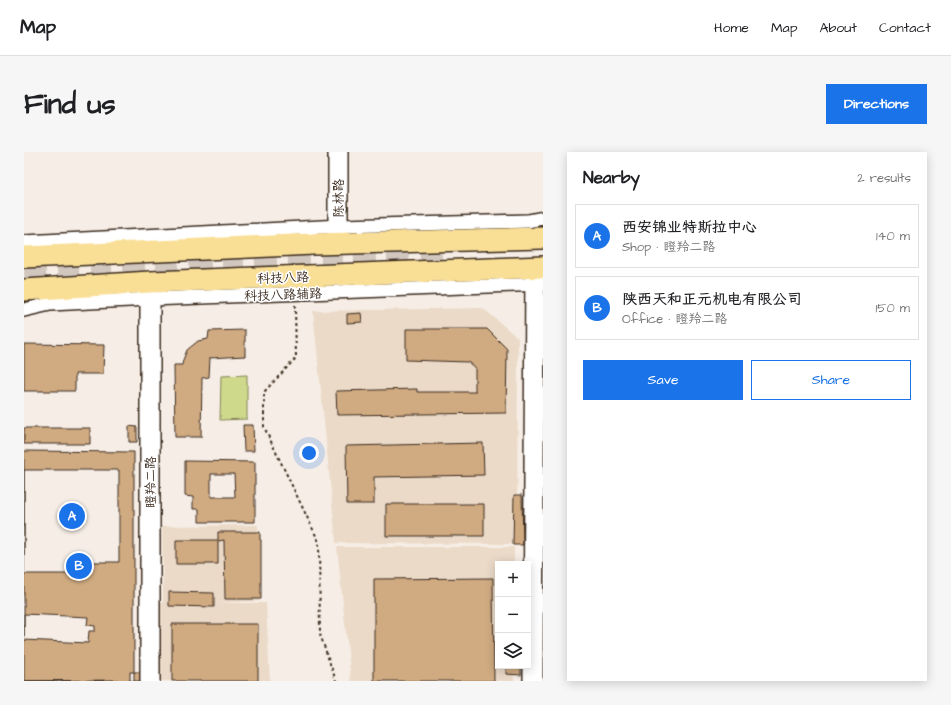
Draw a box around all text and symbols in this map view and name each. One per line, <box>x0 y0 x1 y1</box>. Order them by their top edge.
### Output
text: Map <box>20 14 56 41</box>
text: Home <box>714 18 749 38</box>
text: Map <box>771 18 797 38</box>
text: About <box>819 18 857 38</box>
text: Contact <box>879 18 931 38</box>
button: Directions <box>826 84 927 124</box>
text: Find us <box>24 85 115 124</box>
text: Nearby <box>583 166 640 190</box>
text: 2 results <box>857 169 911 187</box>
street label: 陈林路 <box>330 178 348 218</box>
text: 西安锦业特斯拉中心 <box>622 217 757 238</box>
text: A <box>593 227 601 245</box>
text: 140 m <box>876 227 910 245</box>
text: Shop · 瞪羚二路 <box>622 238 716 256</box>
street label: 科技八路 <box>257 268 309 288</box>
street label: 科技八路辅路 <box>244 285 322 305</box>
text: 陕西天和正元机电有限公司 <box>622 289 802 310</box>
text: B <box>592 299 602 317</box>
text: 150 m <box>876 299 910 317</box>
text: Office · 瞪羚二路 <box>622 310 728 328</box>
button: Save <box>583 360 743 400</box>
button: Share <box>751 360 911 400</box>
your location <box>299 443 319 463</box>
street label: 瞪羚二路 <box>142 456 160 508</box>
pin: A <box>59 501 85 531</box>
pin: B <box>66 551 92 581</box>
map controls <box>495 561 531 669</box>
button: + <box>495 561 531 597</box>
button: − <box>495 597 531 633</box>
button: layers <box>495 633 531 669</box>

